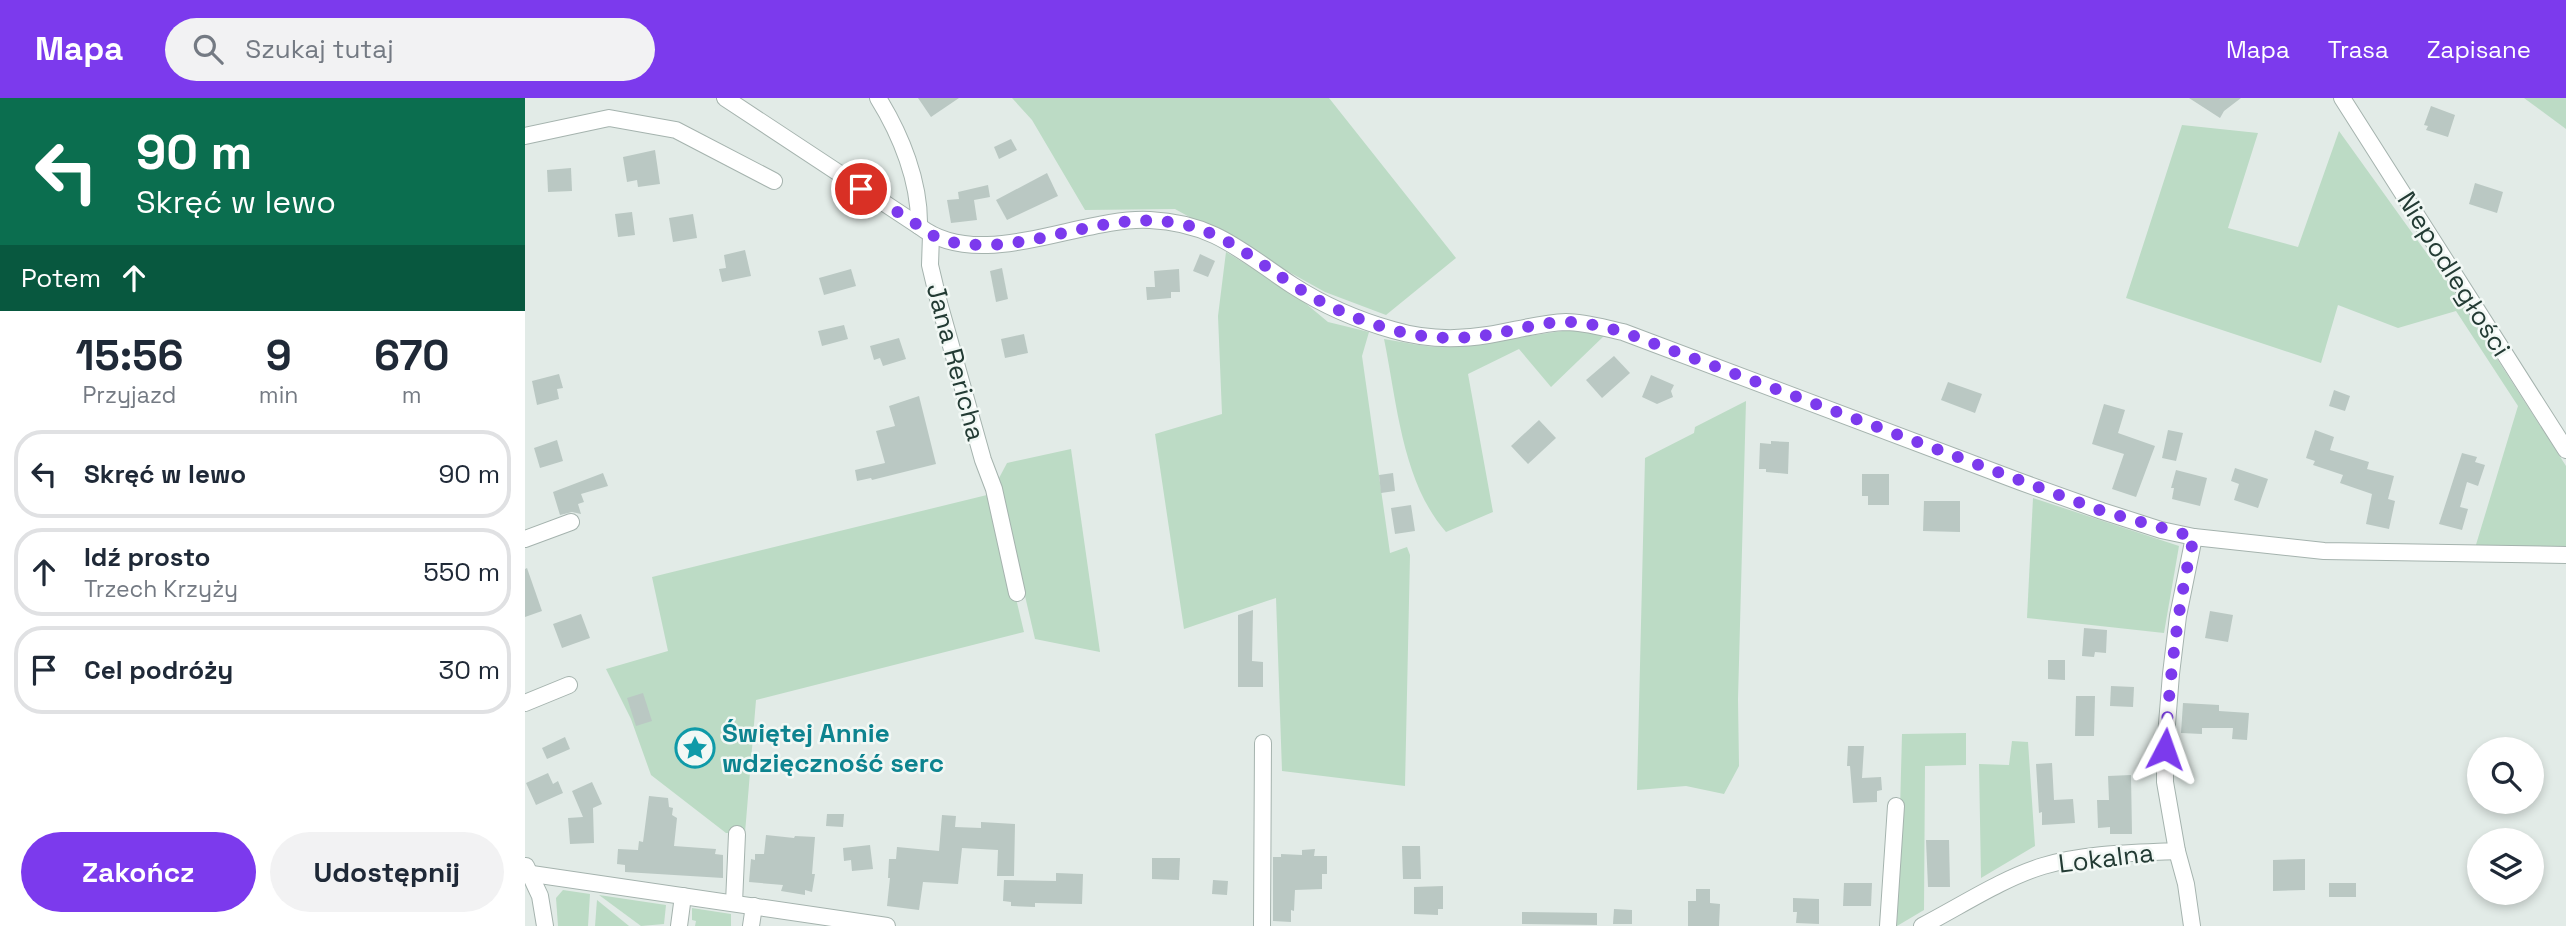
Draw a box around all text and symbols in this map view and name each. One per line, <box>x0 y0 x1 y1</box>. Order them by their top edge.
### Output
search box <box>165 18 655 81</box>
text: Mapa <box>35 28 123 70</box>
icon: search <box>189 30 227 68</box>
text: Szukaj tutaj <box>245 32 394 66</box>
text: Mapa <box>2226 34 2290 65</box>
text: Trasa <box>2328 34 2389 65</box>
text: Zapisane <box>2427 34 2531 65</box>
text: 90 m <box>136 121 252 183</box>
icon: left <box>21 126 112 217</box>
pin <box>831 159 891 219</box>
icon: arrive <box>842 170 880 208</box>
text: Skręć w lewo <box>136 182 336 222</box>
street label: Niepodległości <box>2390 185 2518 363</box>
icon: ahead <box>115 259 153 297</box>
text: Potem <box>21 261 101 295</box>
street label: Jana Rericha <box>919 279 993 445</box>
text: 15:56 <box>76 329 183 382</box>
text: 9 <box>266 329 292 382</box>
text: 670 <box>374 329 449 382</box>
text: Przyjazd <box>83 380 176 410</box>
text: min <box>259 380 298 410</box>
text: m <box>402 380 422 410</box>
icon: left <box>25 455 63 493</box>
text: Skręć w lewo <box>84 457 246 491</box>
text: 90 m <box>438 457 500 491</box>
text: Idź prosto <box>84 540 211 574</box>
icon: ahead <box>25 553 63 591</box>
text: 550 m <box>423 555 500 589</box>
text: Trzech Krzyży <box>84 574 238 604</box>
icon: arrive <box>25 651 63 689</box>
text: Cel podróży <box>84 653 233 687</box>
text: 30 m <box>439 653 500 687</box>
position arrow <box>2128 712 2202 786</box>
place label: Świętej Annie wdzięczność serc <box>722 716 944 780</box>
place icon: Świętej Annie wdzięczność serc <box>674 727 716 769</box>
map controls <box>2467 737 2544 905</box>
button: search <box>2467 737 2544 814</box>
button: layers <box>2467 828 2544 905</box>
button: Zakończ <box>21 832 256 912</box>
button: Udostępnij <box>270 832 504 912</box>
street label: Lokalna <box>2056 835 2156 881</box>

